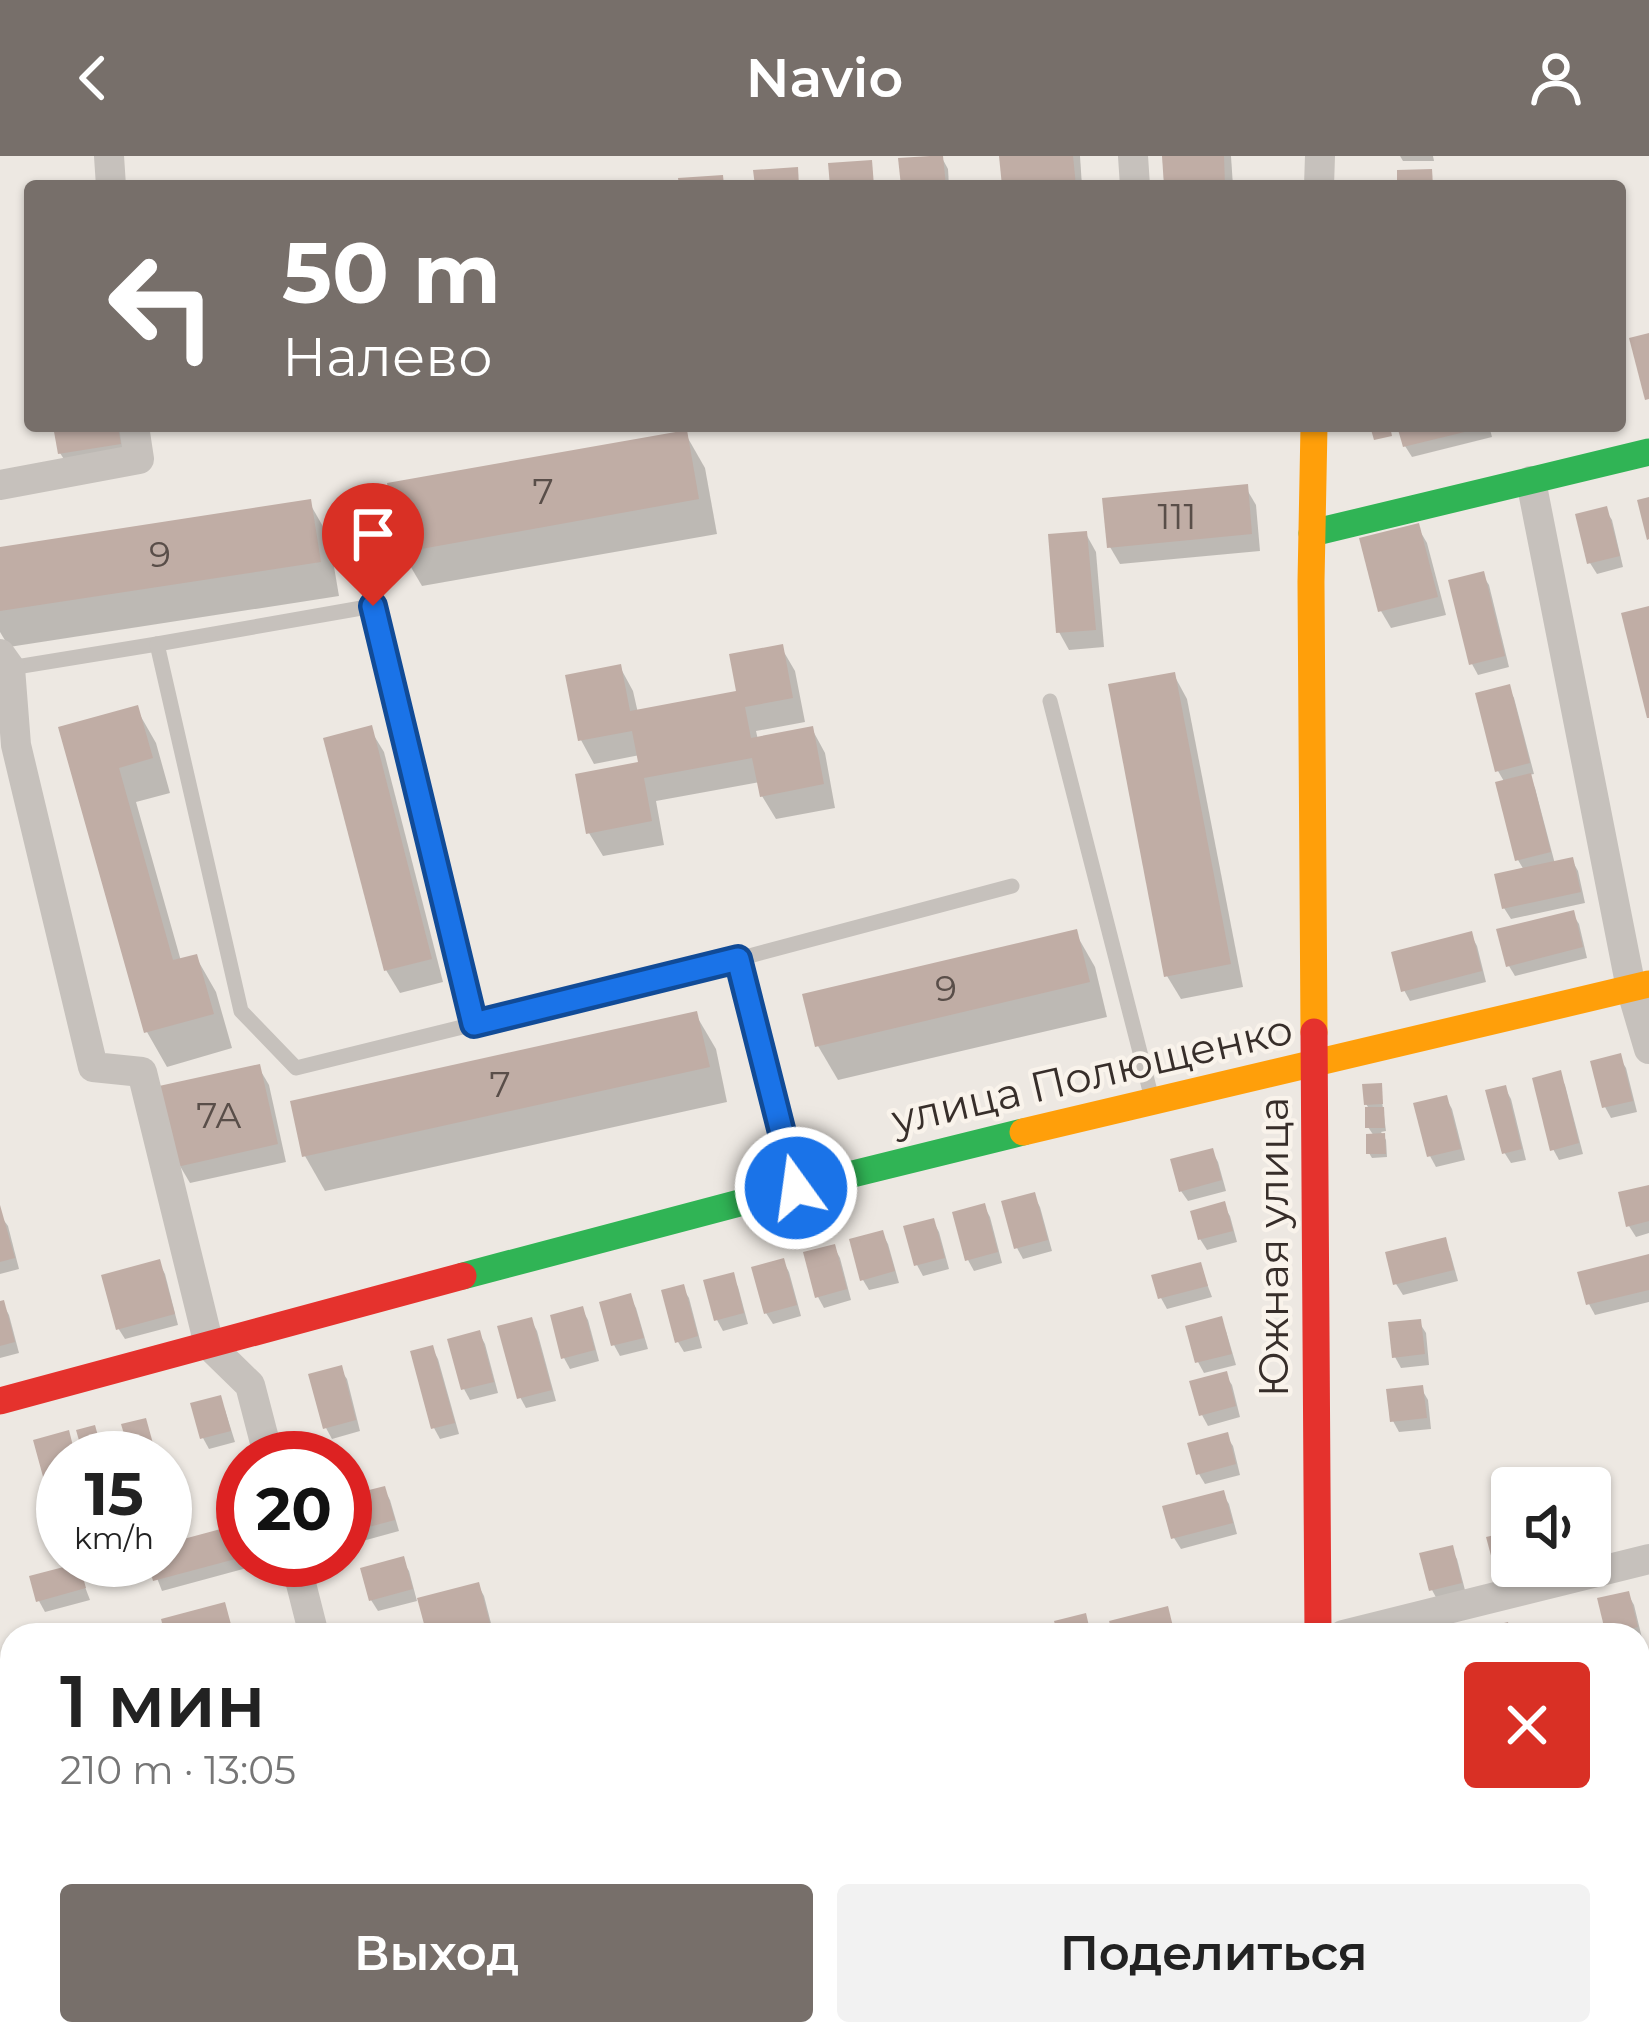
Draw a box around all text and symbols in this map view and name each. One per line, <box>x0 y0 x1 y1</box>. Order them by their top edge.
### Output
icon: back <box>60 45 126 111</box>
text: Navio <box>746 45 903 111</box>
icon: person <box>1523 45 1589 111</box>
text: 50 m <box>282 222 501 324</box>
icon: left <box>84 228 240 384</box>
text: Налево <box>282 324 493 390</box>
house number: 7 <box>532 469 554 513</box>
pin <box>322 483 424 606</box>
house number: 111 <box>1158 494 1197 538</box>
icon: arrive <box>340 501 406 567</box>
house number: 9 <box>149 532 171 576</box>
house number: 9 <box>935 966 957 1010</box>
street label: улица Полющенко <box>885 1003 1298 1146</box>
house number: 7 <box>489 1062 511 1106</box>
house number: 7А <box>196 1093 242 1137</box>
street label: Южная улица <box>1247 1097 1299 1397</box>
position arrow <box>733 1125 859 1251</box>
speed limit sign: 20 <box>216 1431 372 1587</box>
text: 15 <box>84 1457 144 1530</box>
map controls <box>1491 1467 1611 1587</box>
button: sound <box>1491 1467 1611 1587</box>
text: km/h <box>74 1520 154 1557</box>
text: 1 мин <box>60 1657 265 1745</box>
button: close <box>1464 1662 1590 1788</box>
text: 210 m · 13:05 <box>60 1746 296 1794</box>
button: Выход <box>60 1884 813 2022</box>
button: Поделиться <box>837 1884 1590 2022</box>

